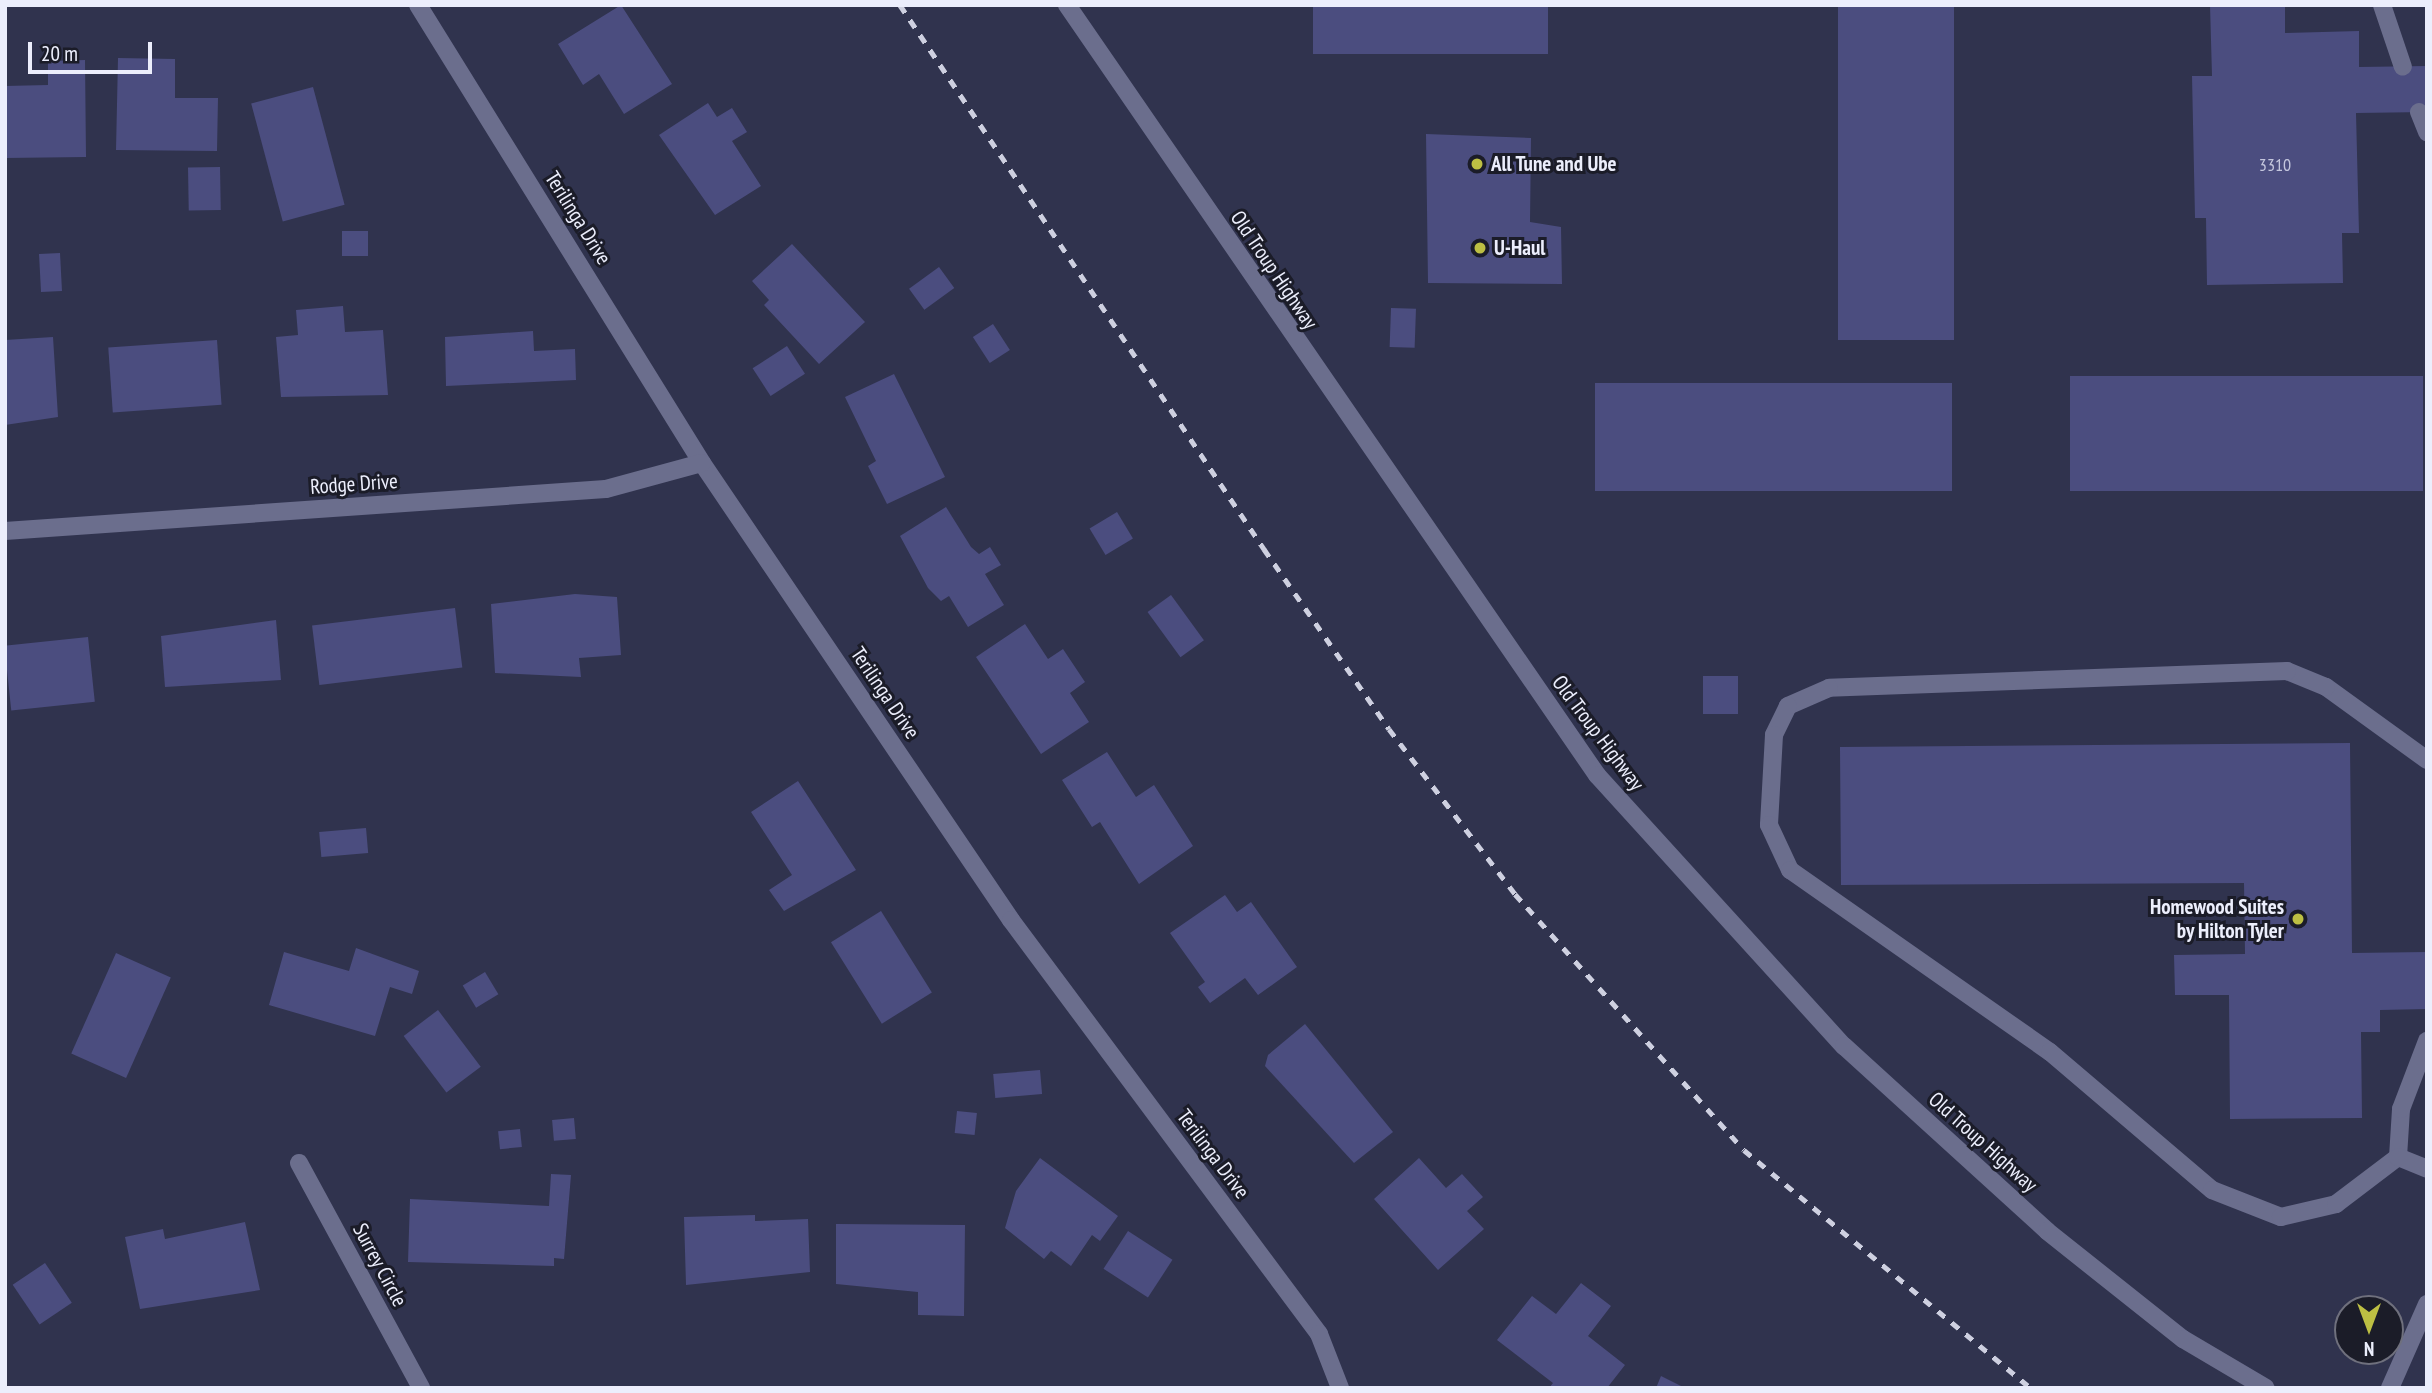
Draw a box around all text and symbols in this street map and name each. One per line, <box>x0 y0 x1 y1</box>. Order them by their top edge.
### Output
scale bar <box>32 28 156 72</box>
text: 20 m <box>41 40 78 67</box>
place label: All Tune and Ube <box>1491 151 1617 177</box>
house number: 3310 <box>2259 154 2291 176</box>
marker: All Tune and Ube <box>1469 156 1485 172</box>
street label: Terilinga Drive <box>540 167 616 269</box>
street label: Old Troup Highway <box>1225 206 1323 334</box>
place label: U-Haul <box>1494 235 1545 261</box>
marker: U-Haul <box>1472 240 1488 256</box>
street label: Rodge Drive <box>309 468 399 500</box>
street label: Terilinga Drive <box>845 642 925 744</box>
street label: Old Troup Highway <box>1546 670 1650 796</box>
place label: Homewood Suites by Hilton Tyler <box>2150 894 2284 944</box>
marker: Homewood Suites by Hilton Tyler <box>2290 911 2306 927</box>
street label: Old Troup Highway <box>1923 1086 2043 1198</box>
street label: Terilinga Drive <box>1171 1105 1255 1203</box>
street label: Surrey Circle <box>347 1219 413 1311</box>
north arrow <box>2334 1295 2404 1365</box>
text: N <box>2364 1337 2374 1361</box>

